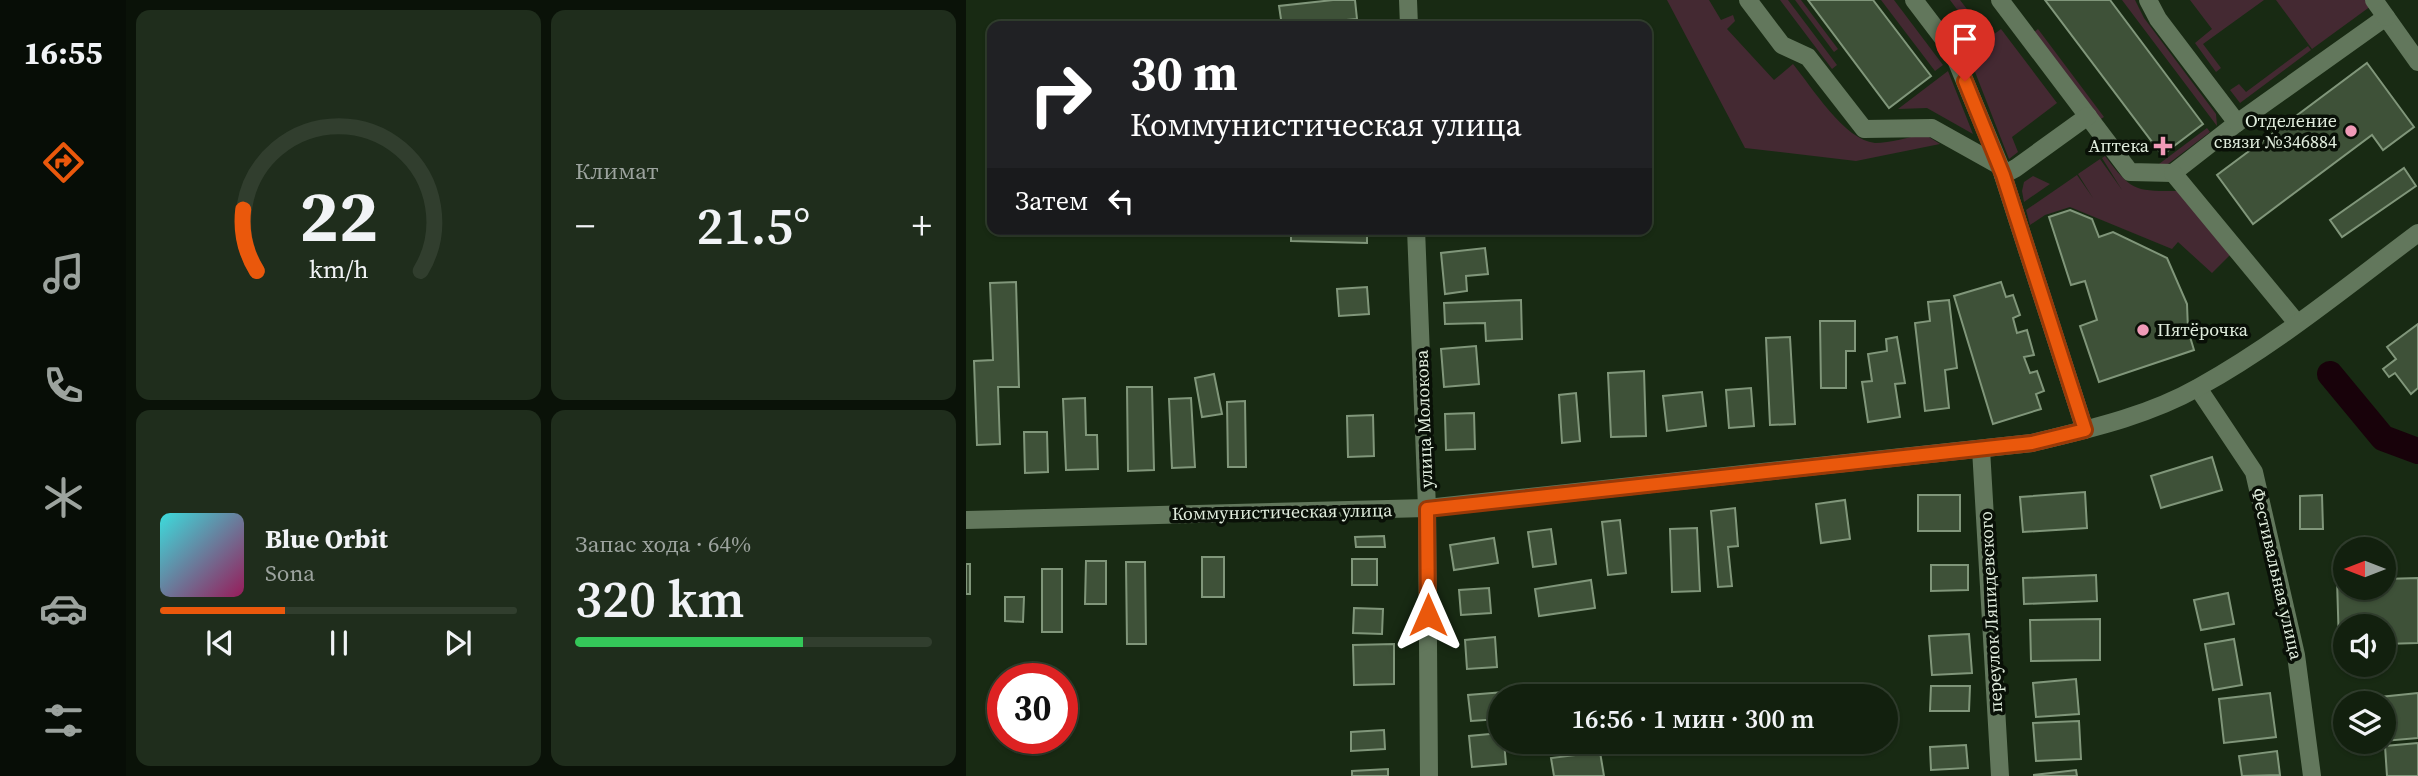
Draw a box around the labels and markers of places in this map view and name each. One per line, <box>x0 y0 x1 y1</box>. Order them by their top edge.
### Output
pin <box>1935 9 1995 81</box>
place label: Отделение связи №346884 <box>2214 108 2337 154</box>
marker: Отделение связи №346884 <box>2343 123 2359 139</box>
place label: Аптека <box>2088 133 2150 158</box>
marker: Аптека <box>2155 138 2171 154</box>
place label: Пятёрочка <box>2157 317 2249 342</box>
marker: Пятёрочка <box>2135 322 2151 338</box>

